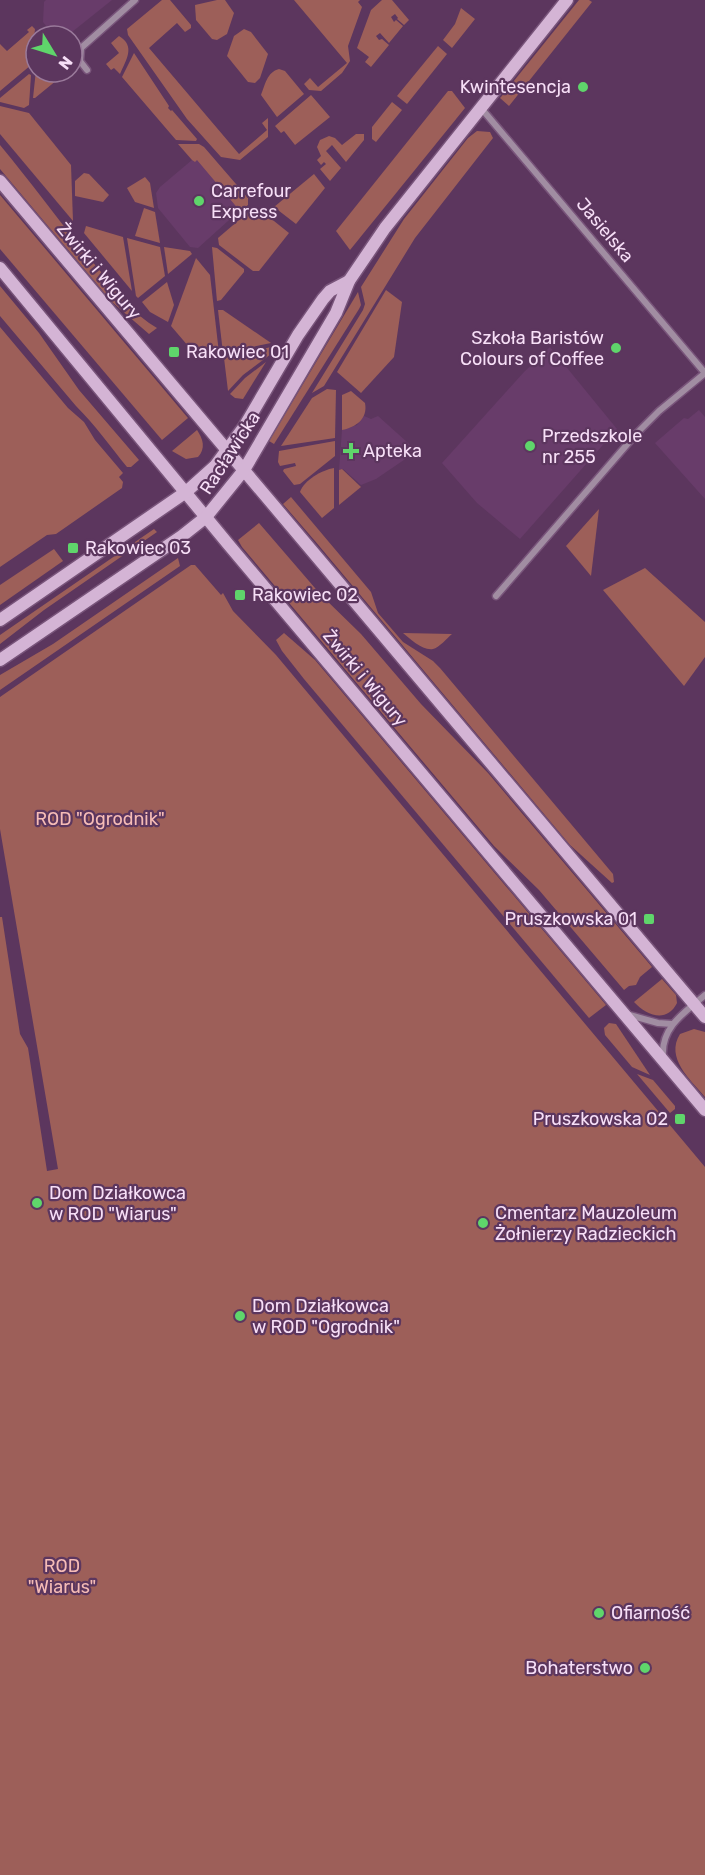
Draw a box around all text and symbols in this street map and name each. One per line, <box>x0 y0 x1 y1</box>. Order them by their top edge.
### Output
north arrow <box>24 24 84 84</box>
text: N <box>54 53 76 73</box>
place label: Kwintesencja <box>460 76 571 98</box>
marker: Kwintesencja <box>576 80 590 94</box>
place label: Carrefour Express <box>211 180 291 223</box>
street label: Jasielska <box>572 193 638 267</box>
marker: Carrefour Express <box>192 194 206 208</box>
street label: Żwirki i Wigury <box>52 218 146 324</box>
place label: Szkoła Baristów Colours of Coffee <box>460 327 604 370</box>
place label: Rakowiec 01 <box>186 341 289 363</box>
marker: Szkoła Baristów Colours of Coffee <box>609 341 623 355</box>
marker: Rakowiec 01 <box>167 345 181 359</box>
street label: Racławicka <box>195 407 265 499</box>
place label: Przedszkole nr 255 <box>542 425 642 468</box>
marker: Przedszkole nr 255 <box>523 439 537 453</box>
place label: Apteka <box>363 440 422 462</box>
marker: Apteka <box>344 444 358 458</box>
place label: Rakowiec 03 <box>85 537 191 559</box>
marker: Rakowiec 03 <box>66 541 80 555</box>
place label: Rakowiec 02 <box>252 584 358 606</box>
marker: Rakowiec 02 <box>233 588 247 602</box>
street label: Żwirki i Wigury <box>318 625 412 731</box>
park label: ROD "Ogrodnik" <box>35 808 165 830</box>
place label: Pruszkowska 01 <box>505 908 637 930</box>
marker: Pruszkowska 01 <box>642 912 656 926</box>
place label: Pruszkowska 02 <box>533 1108 668 1130</box>
marker: Pruszkowska 02 <box>673 1112 687 1126</box>
place label: Dom Działkowca w ROD "Wiarus" <box>49 1182 186 1225</box>
marker: Dom Działkowca w ROD "Wiarus" <box>30 1196 44 1210</box>
place label: Cmentarz Mauzoleum Żołnierzy Radzieckich <box>495 1202 677 1245</box>
marker: Cmentarz Mauzoleum Żołnierzy Radzieckich <box>476 1216 490 1230</box>
place label: Dom Działkowca w ROD "Ogrodnik" <box>252 1295 400 1338</box>
marker: Dom Działkowca w ROD "Ogrodnik" <box>233 1309 247 1323</box>
park label: ROD "Wiarus" <box>28 1555 96 1598</box>
place label: Ofiarność <box>611 1602 690 1624</box>
marker: Ofiarność <box>592 1606 606 1620</box>
place label: Bohaterstwo <box>525 1657 633 1679</box>
marker: Bohaterstwo <box>638 1661 652 1675</box>

